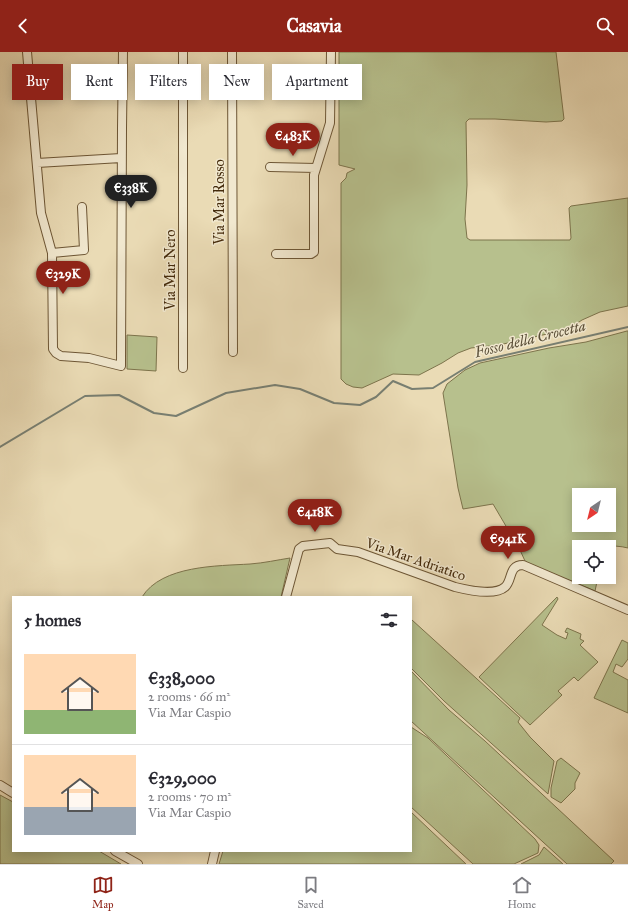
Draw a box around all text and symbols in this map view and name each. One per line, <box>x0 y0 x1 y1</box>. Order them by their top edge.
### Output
icon: back <box>12 15 34 37</box>
text: Casavia <box>286 15 342 37</box>
icon: search <box>594 15 616 37</box>
chip: Buy <box>12 64 63 100</box>
chip: Rent <box>71 64 127 100</box>
chip: Filters <box>135 64 201 100</box>
chip: New <box>209 64 264 100</box>
chip: Apartment <box>272 64 362 100</box>
pin: €483K <box>265 123 321 157</box>
text: €483K <box>275 128 311 144</box>
street label: Via Mar Rosso <box>211 159 228 246</box>
pin: €338K <box>103 175 159 209</box>
text: €338K <box>114 180 148 196</box>
street label: Via Mar Nero <box>162 230 179 311</box>
pin: €329K <box>35 261 91 295</box>
text: €329K <box>45 266 81 282</box>
water label: Fosso della Crocetta <box>472 317 587 362</box>
north arrow <box>572 488 616 532</box>
map controls <box>572 488 616 584</box>
pin: €418K <box>287 499 343 533</box>
text: €418K <box>297 504 333 520</box>
pin: €941K <box>480 526 536 560</box>
text: €941K <box>490 531 526 547</box>
street label: Via Mar Adriatico <box>363 534 468 584</box>
button: locate <box>572 540 616 584</box>
icon: filters <box>378 609 400 631</box>
text: 5 homes <box>24 610 81 631</box>
text: €338,000 <box>148 668 215 689</box>
icon: home <box>56 670 104 718</box>
text: 2 rooms · 66 m² <box>148 689 230 705</box>
text: Via Mar Caspio <box>148 705 231 721</box>
text: €329,000 <box>148 768 217 789</box>
icon: home <box>56 771 104 819</box>
text: 2 rooms · 70 m² <box>148 789 231 805</box>
text: Via Mar Caspio <box>148 805 231 821</box>
tab: Map <box>92 874 114 911</box>
tab: Saved <box>298 874 324 911</box>
tab: Home <box>507 874 536 911</box>

